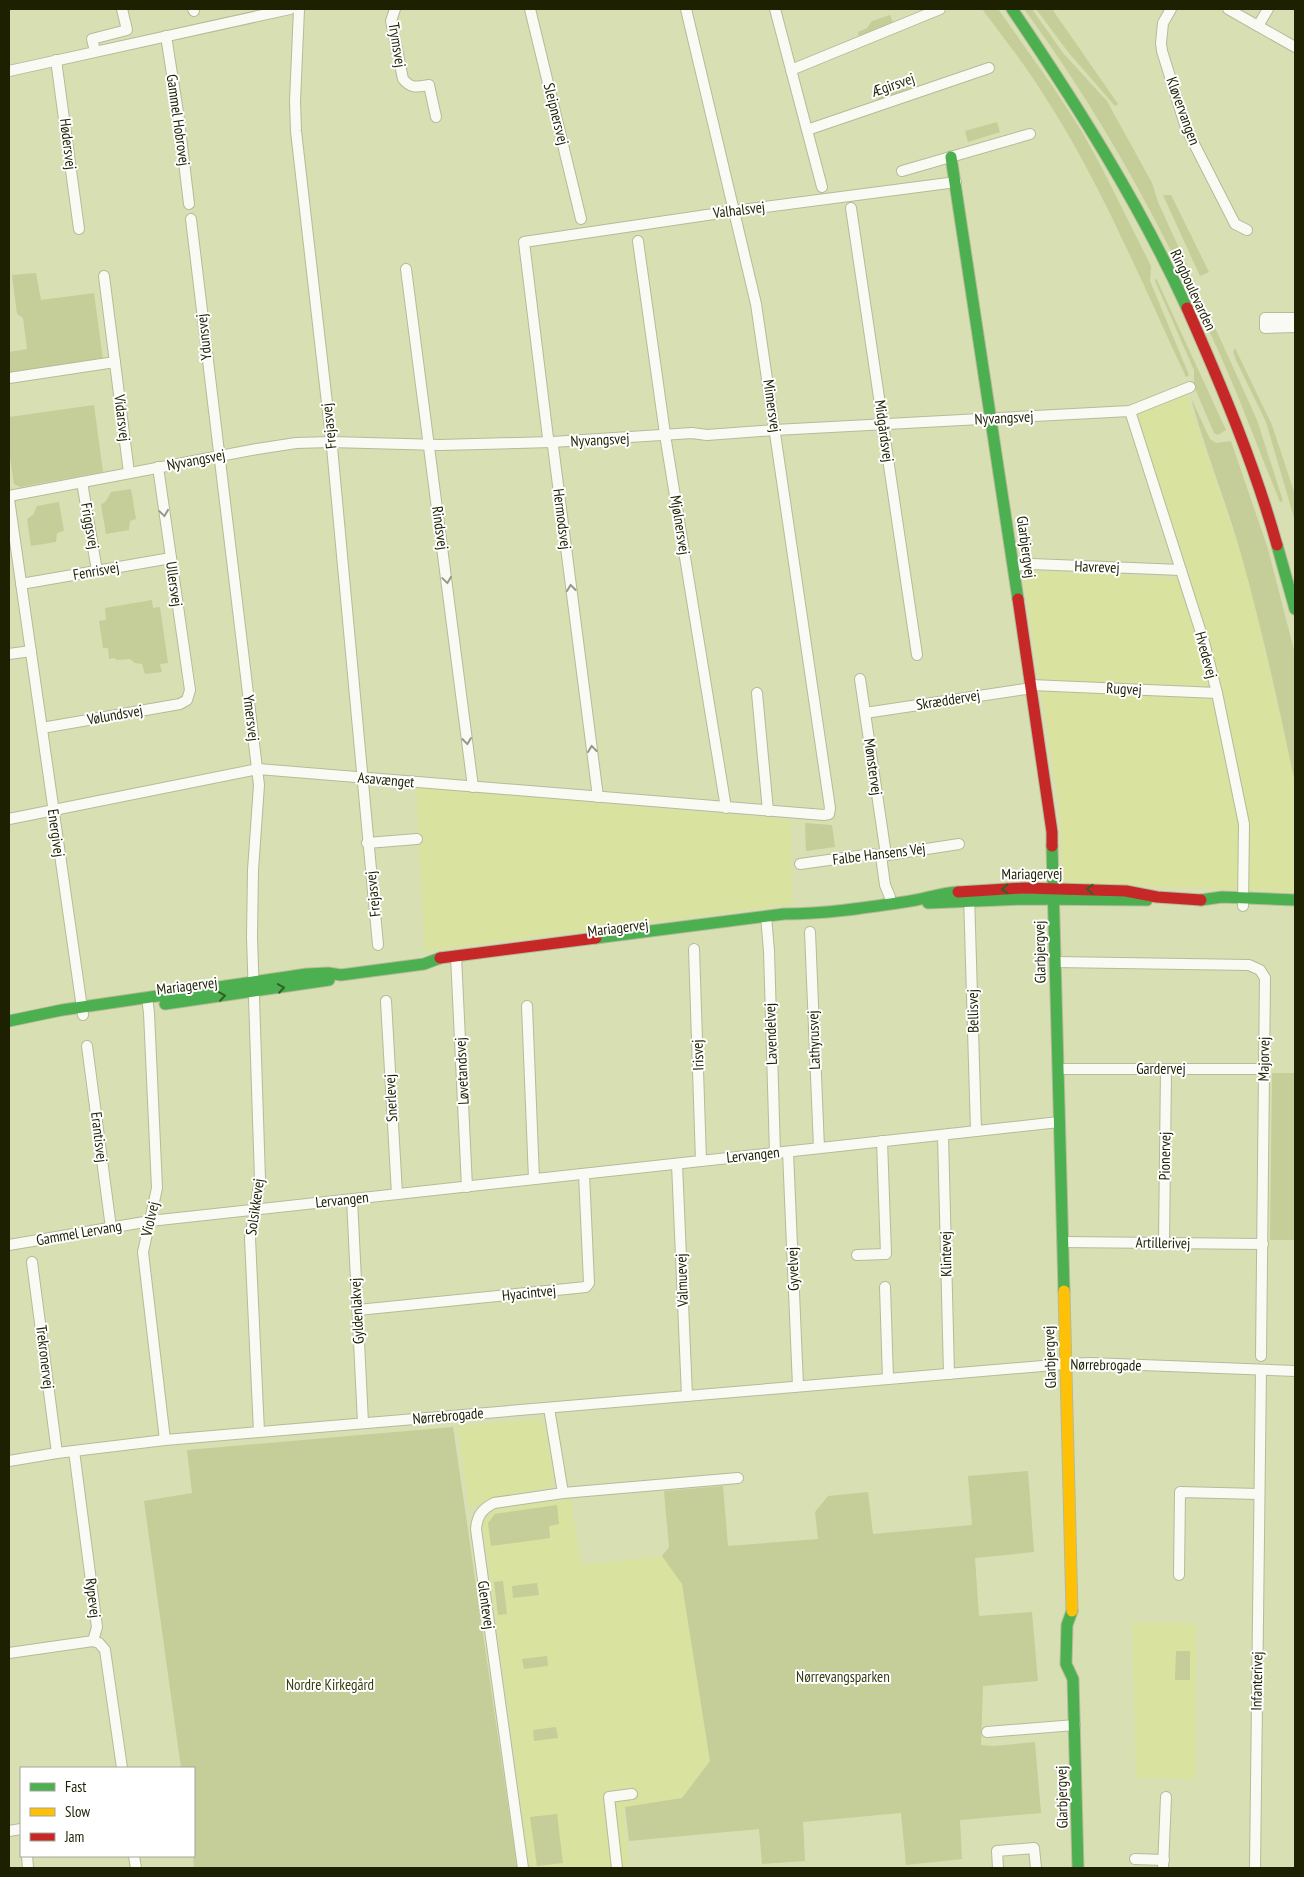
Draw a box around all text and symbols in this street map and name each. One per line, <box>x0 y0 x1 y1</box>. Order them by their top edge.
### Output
street label: Trymsvej <box>385 21 410 69</box>
street label: Ægirsvej <box>868 68 917 101</box>
street label: Gammel Hobrovej <box>163 73 194 167</box>
street label: Kløvervangen <box>1162 74 1205 147</box>
street label: Sleipnersvej <box>540 81 573 147</box>
street label: Hødersvej <box>56 117 81 171</box>
street label: Valhalsvej <box>711 197 766 222</box>
street label: Ringboulevarden <box>1166 246 1221 334</box>
street label: Ydunsvej <box>192 313 215 361</box>
street label: Mimersvej <box>759 378 786 434</box>
street label: Vidarsvej <box>110 392 135 442</box>
street label: Midgårdsvej <box>871 399 898 463</box>
street label: Frejasvej <box>317 402 340 450</box>
street label: Nyvangsvej <box>974 406 1034 429</box>
street label: Nyvangsvej <box>570 428 630 451</box>
street label: Nyvangsvej <box>165 445 227 474</box>
street label: Hermodsvej <box>549 487 576 551</box>
street label: Mjølnersvej <box>666 494 695 556</box>
street label: Friggsvej <box>77 501 104 551</box>
street label: Rindsvej <box>428 505 453 551</box>
one-way arrow <box>159 508 169 517</box>
street label: Glarbjergvej <box>1013 515 1040 579</box>
street label: Havrevej <box>1074 556 1120 577</box>
street label: Fenrisvej <box>71 557 121 584</box>
street label: Ullersvej <box>162 560 187 608</box>
one-way arrow <box>441 576 452 584</box>
one-way arrow <box>566 583 577 591</box>
street label: Hvedevej <box>1191 629 1222 680</box>
street label: Rugvej <box>1106 678 1142 699</box>
street label: Skræddervej <box>915 685 981 714</box>
street label: Ymersvej <box>239 694 264 742</box>
street label: Vølundsvej <box>85 700 144 729</box>
one-way arrow <box>461 737 472 745</box>
street label: Mønstervej <box>860 737 887 797</box>
one-way arrow <box>587 744 598 752</box>
street label: Asavænget <box>357 768 415 791</box>
street label: Energivej <box>44 808 69 858</box>
street label: Falbe Hansens Vej <box>831 838 927 869</box>
street label: Mariagervej <box>1001 863 1063 884</box>
street label: Frejasvej <box>361 870 384 918</box>
one-way arrow <box>1001 884 1008 894</box>
one-way arrow <box>1086 884 1094 895</box>
street label: Mariagervej <box>587 914 649 941</box>
street label: Glarbjergvej <box>1029 920 1050 984</box>
street label: Mariagervej <box>156 972 218 999</box>
one-way arrow <box>277 983 285 994</box>
street label: Bellisvej <box>963 989 982 1033</box>
one-way arrow <box>218 992 227 1002</box>
street label: Lavendelvej <box>760 1003 781 1065</box>
street label: Lathyrusvej <box>803 1010 824 1070</box>
street label: Løvetandsvej <box>450 1037 473 1105</box>
street label: Majorvej <box>1254 1037 1273 1081</box>
street label: Irisvej <box>687 1039 708 1071</box>
street label: Gardervej <box>1136 1059 1186 1078</box>
street label: Snerlevej <box>380 1074 401 1122</box>
street label: Erantisvej <box>87 1111 112 1163</box>
street label: Pionervej <box>1155 1132 1174 1180</box>
street label: Lervangen <box>725 1142 781 1167</box>
street label: Solsikkevej <box>241 1177 268 1237</box>
street label: Lervangen <box>314 1187 370 1212</box>
street label: Violvej <box>136 1199 163 1239</box>
street label: Gammel Lervang <box>35 1216 123 1249</box>
street label: Klintevej <box>936 1231 955 1277</box>
street label: Artillerivej <box>1135 1233 1191 1252</box>
street label: Gyvelvej <box>782 1247 803 1291</box>
street label: Valmuevej <box>671 1253 692 1308</box>
street label: Gyldenlakvej <box>345 1277 368 1345</box>
street label: Hyacintvej <box>501 1280 557 1305</box>
street label: Trekronervej <box>32 1324 59 1390</box>
street label: Glarbjergvej <box>1039 1325 1060 1389</box>
street label: Nørrebrogade <box>1070 1354 1142 1375</box>
street label: Nørrebrogade <box>412 1403 484 1428</box>
street label: Rypevej <box>82 1577 105 1619</box>
street label: Glentevej <box>474 1579 499 1630</box>
street label: Infanterivej <box>1246 1651 1267 1711</box>
park label: Nørrevangsparken <box>796 1667 890 1686</box>
park label: Nordre Kirkegård <box>286 1675 374 1694</box>
street label: Glarbjergvej <box>1051 1765 1072 1829</box>
legend <box>20 1767 195 1857</box>
text: Fast <box>65 1777 86 1796</box>
text: Slow <box>65 1802 90 1821</box>
text: Jam <box>64 1827 84 1846</box>

